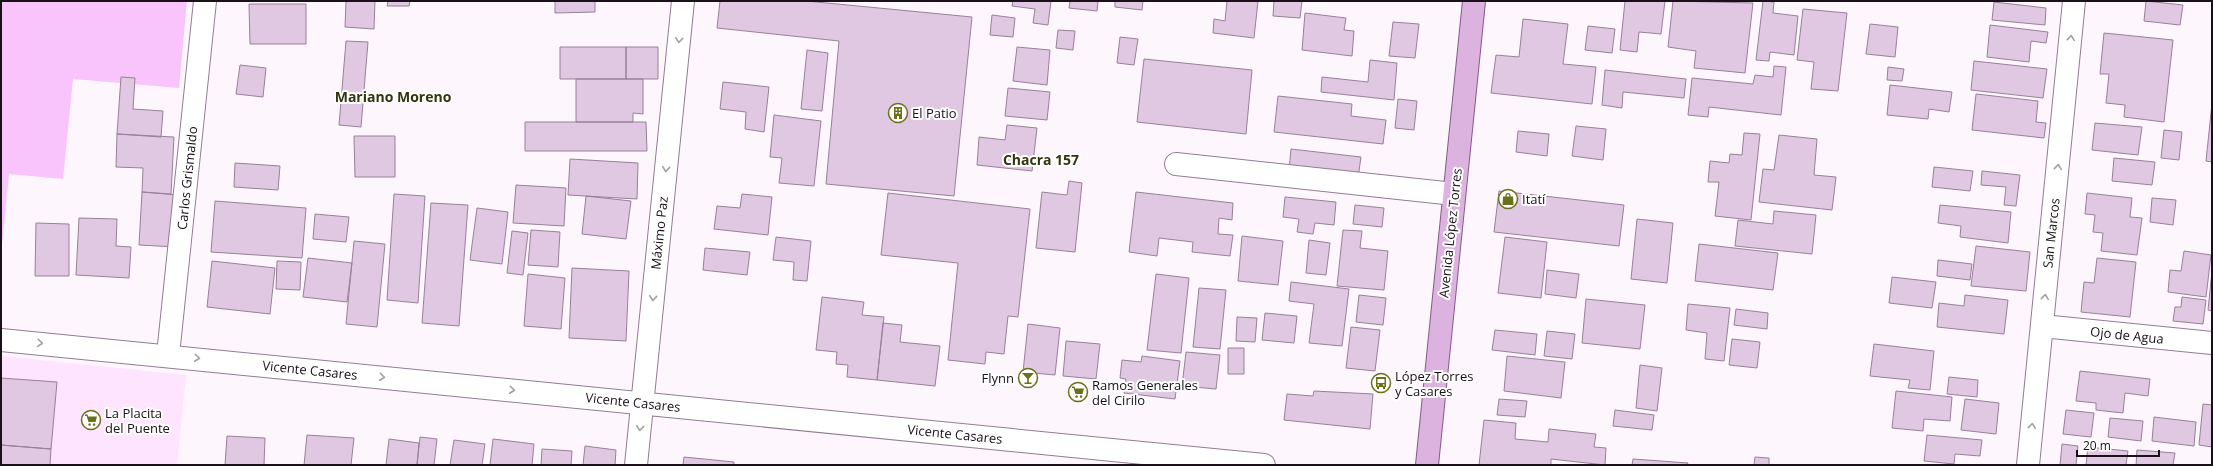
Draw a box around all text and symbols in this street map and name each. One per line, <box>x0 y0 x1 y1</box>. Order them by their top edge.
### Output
one-way arrow <box>2066 35 2075 41</box>
one-way arrow <box>675 37 684 43</box>
district label: Mariano Moreno <box>335 87 452 106</box>
building icon: El Patio <box>887 102 909 124</box>
place label: El Patio <box>912 104 957 122</box>
street label: Carlos Grismaldo <box>173 125 201 231</box>
district label: Chacra 157 <box>1003 150 1079 169</box>
one-way arrow <box>2053 164 2062 171</box>
one-way arrow <box>662 166 671 172</box>
street label: Avenida López Torres <box>1434 167 1466 299</box>
shop icon: Itatí <box>1497 188 1519 210</box>
place label: Itatí <box>1522 190 1546 208</box>
street label: Máximo Paz <box>646 196 672 270</box>
street label: San Marcos <box>2038 197 2064 269</box>
one-way arrow <box>2040 294 2049 300</box>
one-way arrow <box>648 295 657 302</box>
street label: Ojo de Agua <box>2089 322 2165 348</box>
one-way arrow <box>37 339 43 348</box>
one-way arrow <box>194 354 200 363</box>
street label: Vicente Casares <box>262 356 358 384</box>
bar icon: Flynn <box>1017 367 1039 389</box>
place label: López Torres y Casares <box>1395 367 1473 400</box>
place label: Flynn <box>982 369 1014 387</box>
one-way arrow <box>379 372 385 381</box>
bus stop icon: López Torres y Casares <box>1370 372 1392 394</box>
place label: Ramos Generales del Cirilo <box>1092 376 1198 409</box>
supermarket icon: Ramos Generales del Cirilo <box>1067 381 1089 403</box>
one-way arrow <box>509 385 515 394</box>
street label: Vicente Casares <box>585 388 681 416</box>
place label: La Placita del Puente <box>105 404 170 437</box>
supermarket icon: La Placita del Puente <box>80 409 102 431</box>
street label: Vicente Casares <box>907 420 1003 448</box>
one-way arrow <box>2027 423 2036 429</box>
one-way arrow <box>635 425 644 431</box>
scale bar <box>2077 432 2159 458</box>
text: 20 m <box>2083 437 2111 454</box>

